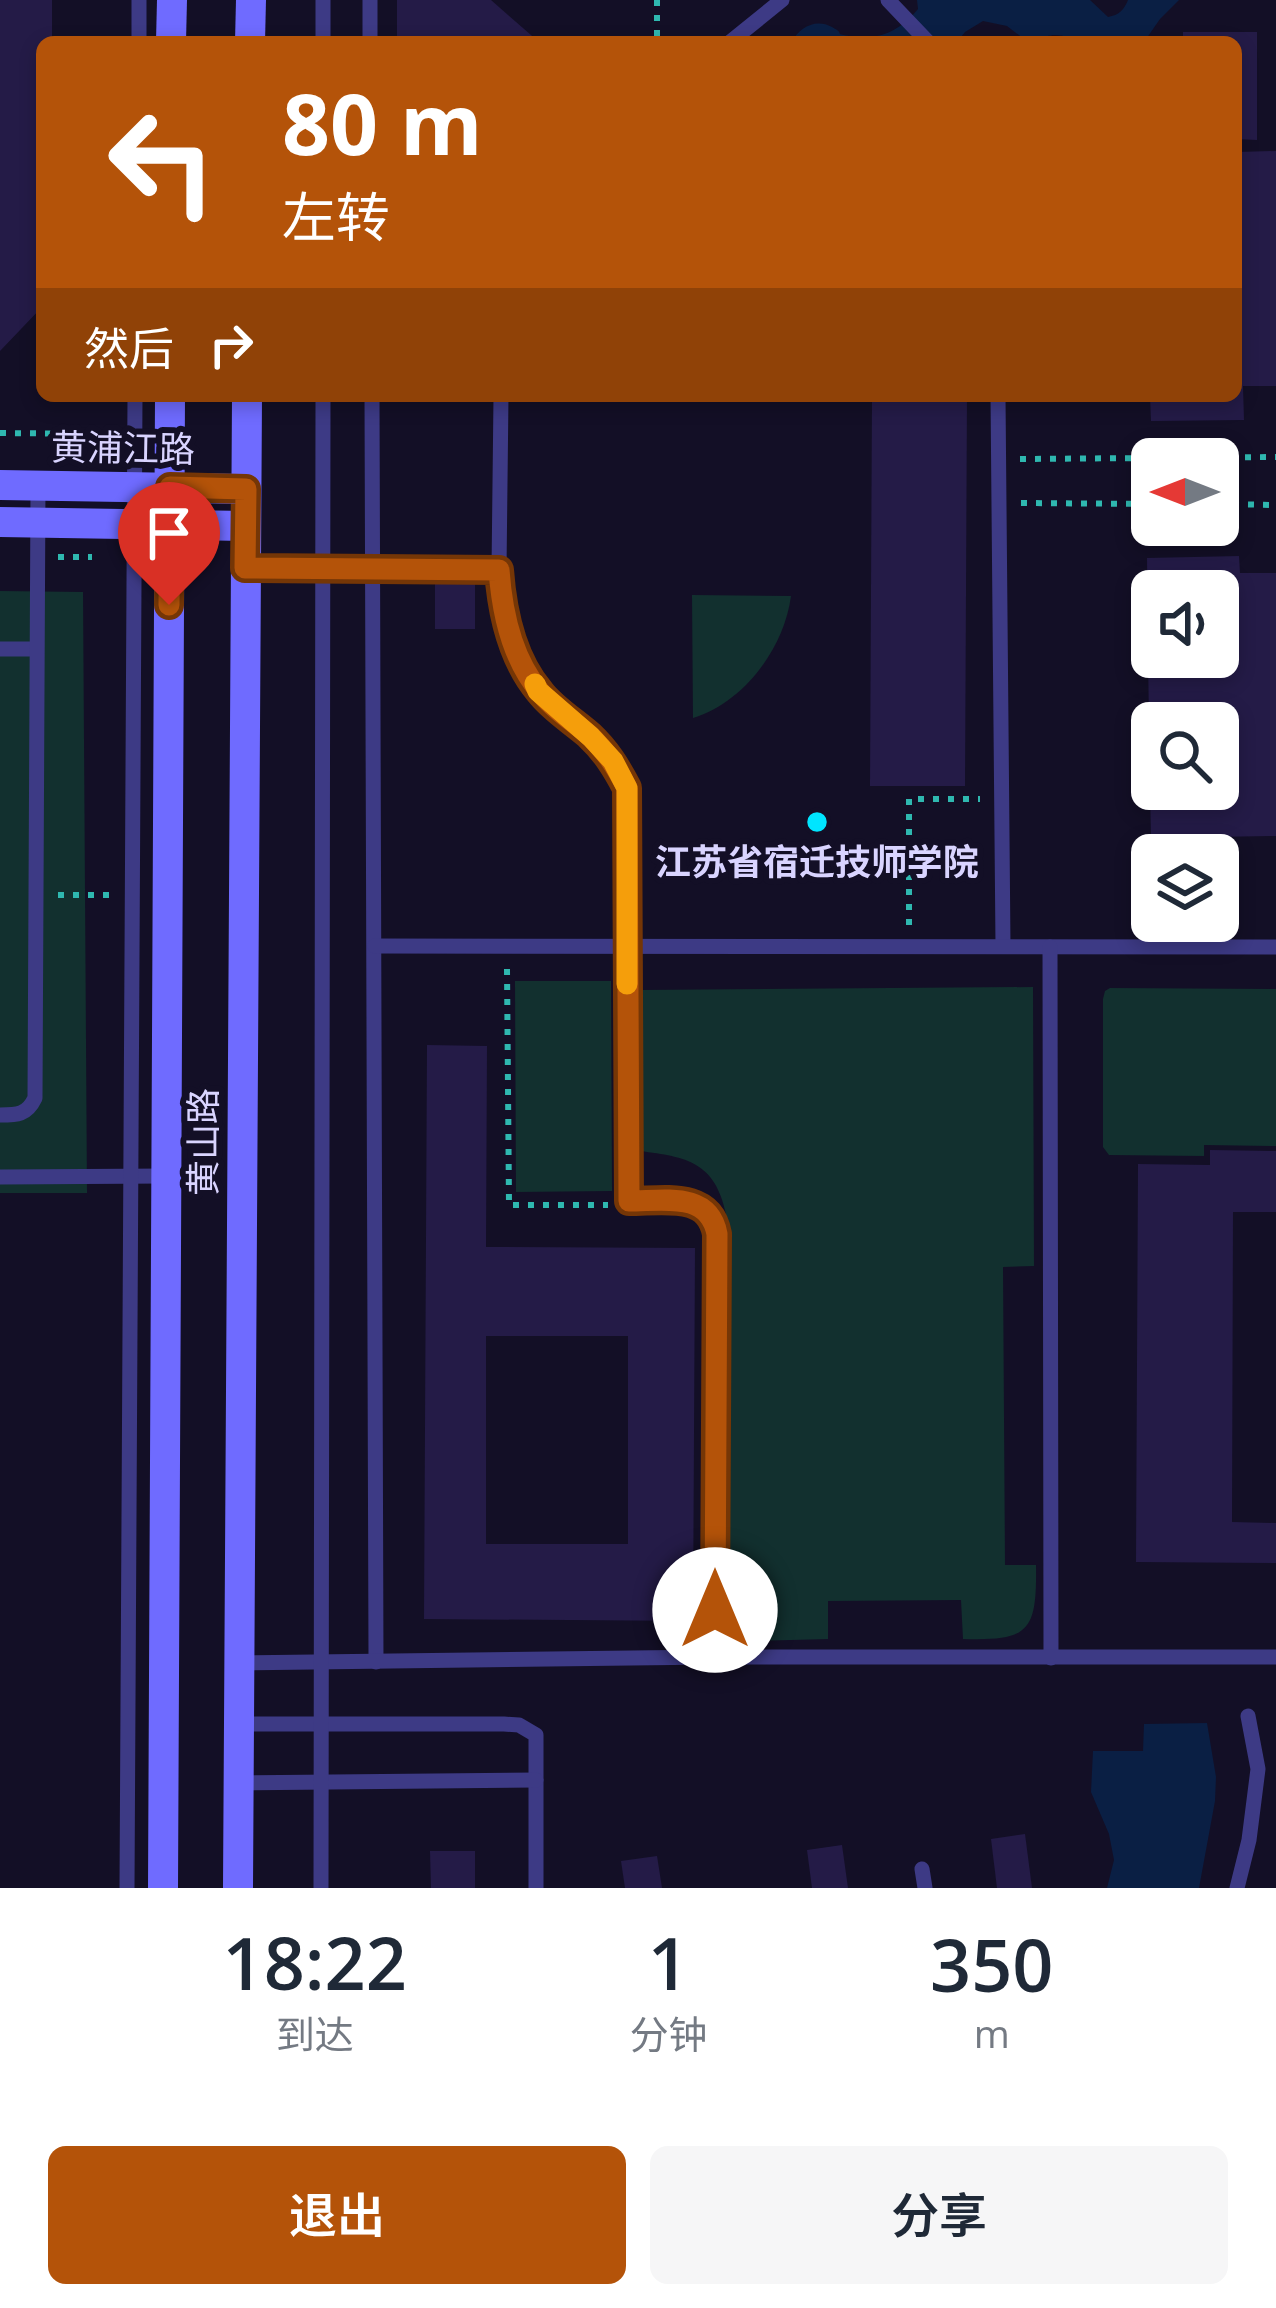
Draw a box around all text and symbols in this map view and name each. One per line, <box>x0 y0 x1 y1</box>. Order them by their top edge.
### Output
text: 80 m <box>282 65 482 180</box>
icon: left <box>84 84 240 240</box>
text: 左转 <box>282 179 390 253</box>
icon: right <box>198 312 264 378</box>
text: 然后 <box>84 317 174 378</box>
street label: 黄浦江路 <box>51 422 195 473</box>
north arrow <box>1131 438 1239 546</box>
map controls <box>1131 438 1239 942</box>
pin <box>118 482 220 605</box>
icon: arrive <box>136 500 202 566</box>
button: sound <box>1131 570 1239 678</box>
button: search <box>1131 702 1239 810</box>
marker: 江苏省宿迁技师学院 <box>804 809 830 835</box>
button: layers <box>1131 834 1239 942</box>
place label: 江苏省宿迁技师学院 <box>655 837 979 886</box>
street label: 黄山路 <box>178 1088 227 1196</box>
position arrow <box>652 1547 778 1673</box>
text: 18:22 <box>223 1913 407 2011</box>
text: 1 <box>648 1913 689 2011</box>
text: 350 <box>930 1915 1053 2013</box>
text: m <box>974 2006 1010 2059</box>
text: 到达 <box>276 2007 354 2060</box>
text: 分钟 <box>629 2007 707 2060</box>
button: 退出 <box>48 2146 626 2284</box>
button: 分享 <box>650 2146 1228 2284</box>

